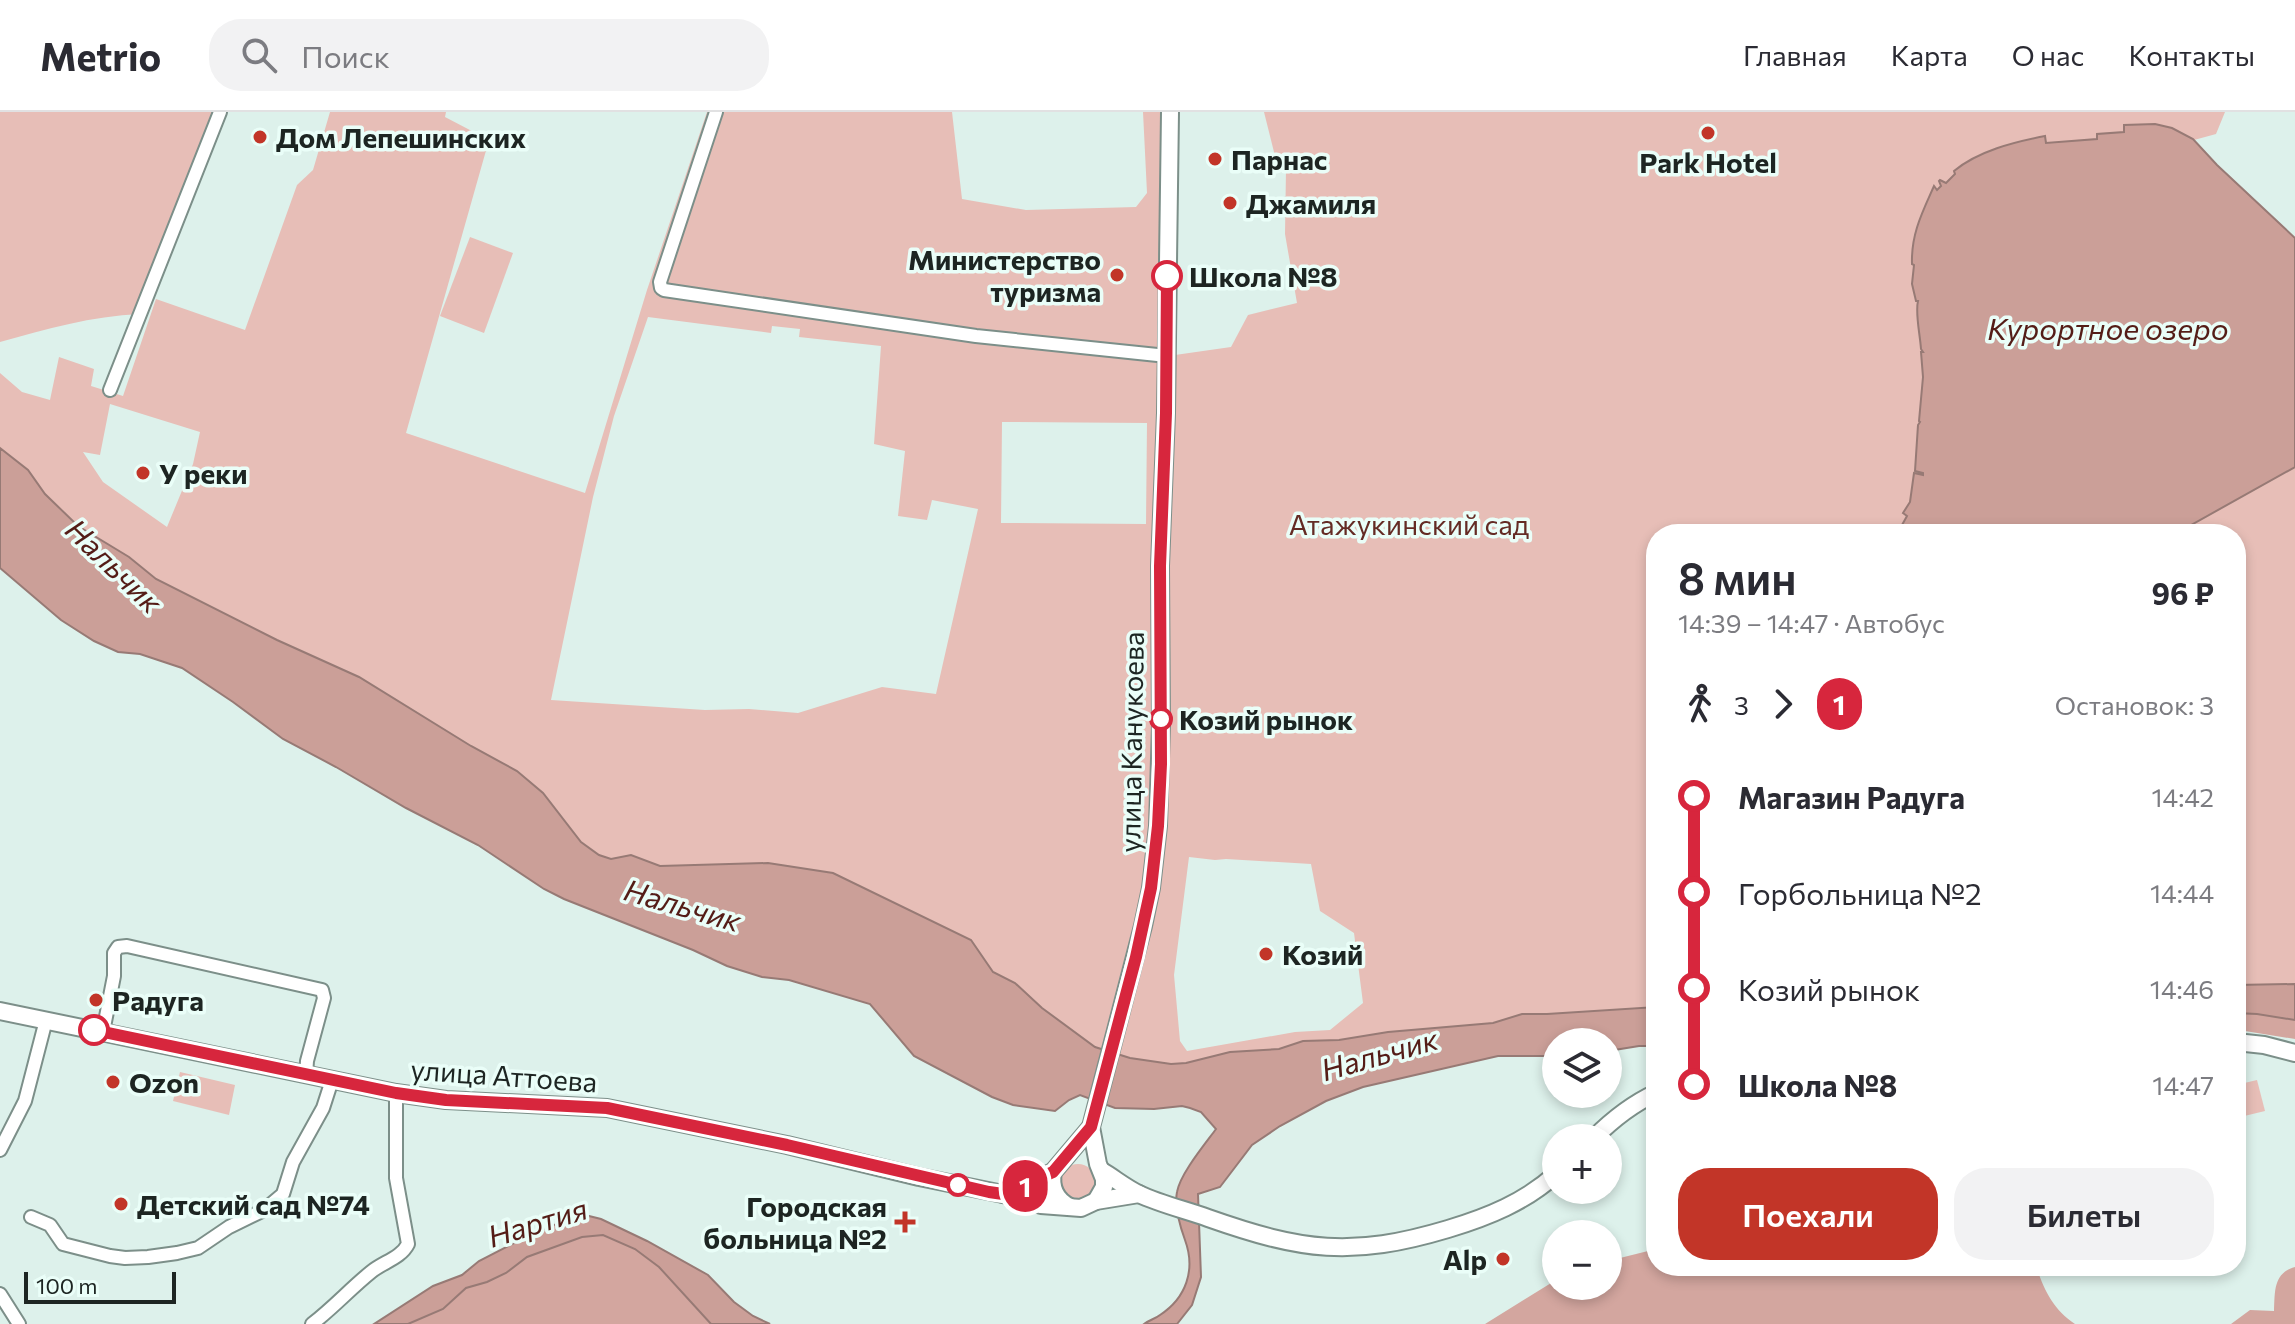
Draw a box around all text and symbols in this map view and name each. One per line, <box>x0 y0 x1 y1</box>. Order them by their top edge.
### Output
search box <box>209 19 769 91</box>
text: Metrio <box>40 32 161 79</box>
icon: search <box>237 33 281 77</box>
text: Поиск <box>301 37 390 74</box>
text: Главная <box>1743 38 1847 72</box>
text: Карта <box>1891 38 1968 72</box>
text: О нас <box>2012 38 2084 72</box>
text: Контакты <box>2128 38 2255 72</box>
place label: Дом Лепешинских <box>276 120 526 154</box>
marker: Park Hotel <box>1699 124 1717 142</box>
marker: Дом Лепешинских <box>251 128 269 146</box>
place label: Парнас <box>1231 142 1327 176</box>
place label: Park Hotel <box>1639 145 1777 179</box>
marker: Парнас <box>1206 150 1224 168</box>
place label: Джамиля <box>1246 186 1376 220</box>
marker: Джамиля <box>1221 194 1239 212</box>
place label: Министерство туризма <box>908 242 1101 308</box>
place label: Школа №8 <box>1189 259 1338 293</box>
marker: Школа №8 <box>1152 261 1182 291</box>
marker: Министерство туризма <box>1108 266 1126 284</box>
water label: Курортное озеро <box>1987 309 2229 346</box>
place label: У реки <box>159 456 247 490</box>
marker: У реки <box>134 464 152 482</box>
park label: Атажукинский сад <box>1289 507 1529 541</box>
water label: Нальчик <box>59 510 172 621</box>
text: 8 мин <box>1678 550 1796 604</box>
text: 96 ₽ <box>2151 574 2214 611</box>
text: 14:39 – 14:47 · Автобус <box>1678 607 1945 638</box>
street label: улица Канукоева <box>1112 631 1150 853</box>
icon: walk <box>1678 682 1722 726</box>
icon: forward <box>1761 682 1805 726</box>
text: 1 <box>1833 687 1846 721</box>
text: 3 <box>1734 689 1749 720</box>
text: Остановок: 3 <box>2055 689 2214 720</box>
place label: Козий рынок <box>1179 702 1353 736</box>
marker: Козий рынок <box>1150 708 1172 730</box>
text: Магазин Радуга <box>1738 778 1965 815</box>
text: 14:42 <box>2152 781 2214 812</box>
water label: Нальчик <box>620 870 747 939</box>
text: Горбольница №2 <box>1738 874 1982 911</box>
text: 14:44 <box>2150 877 2214 908</box>
place label: Козий <box>1282 937 1363 971</box>
marker: Козий <box>1257 945 1275 963</box>
text: Козий рынок <box>1738 970 1920 1007</box>
text: 14:46 <box>2150 973 2214 1004</box>
place label: Радуга <box>112 983 204 1017</box>
marker: Радуга <box>87 991 105 1009</box>
unlabelled marker <box>79 1015 109 1045</box>
water label: Нальчик <box>1316 1018 1443 1087</box>
map controls <box>1542 1028 1622 1300</box>
button: layers <box>1542 1028 1622 1108</box>
street label: улица Аттоева <box>410 1052 598 1098</box>
place label: Ozon <box>129 1065 199 1099</box>
text: Школа №8 <box>1738 1066 1897 1103</box>
text: 14:47 <box>2152 1069 2214 1100</box>
marker: Ozon <box>104 1073 122 1091</box>
button: + <box>1542 1124 1622 1204</box>
line badge: 1 <box>999 1160 1051 1212</box>
button: Поехали <box>1678 1168 1938 1260</box>
button: Билеты <box>1954 1168 2214 1260</box>
text: 1 <box>1019 1169 1031 1203</box>
unlabelled marker <box>947 1174 969 1196</box>
place label: Детский сад №74 <box>137 1187 370 1221</box>
water label: Нартия <box>483 1188 591 1254</box>
place label: Городская больница №2 <box>703 1189 887 1255</box>
marker: Детский сад №74 <box>112 1195 130 1213</box>
marker: Городская больница №2 <box>894 1211 916 1233</box>
button: − <box>1542 1220 1622 1300</box>
place label: Alp <box>1443 1242 1487 1276</box>
marker: Alp <box>1494 1250 1512 1268</box>
scale bar <box>24 1268 176 1304</box>
text: 100 m <box>36 1272 98 1299</box>

